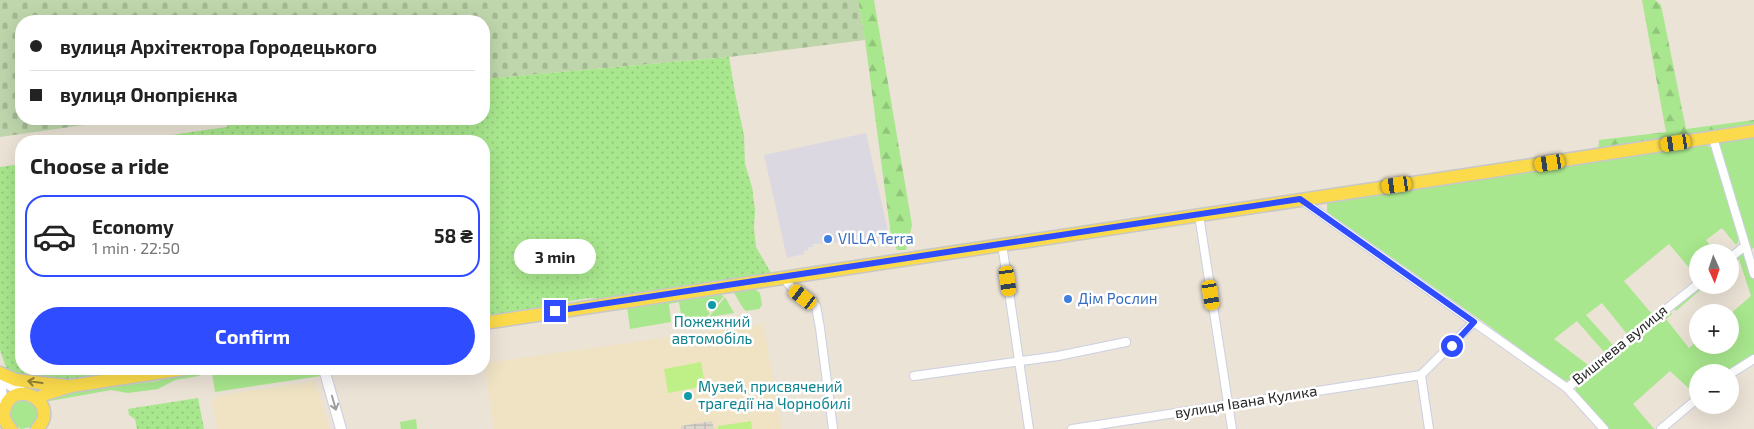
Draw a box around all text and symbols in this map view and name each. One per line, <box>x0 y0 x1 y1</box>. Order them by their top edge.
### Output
text: вулиця Архітектора Городецького <box>60 35 377 58</box>
text: вулиця Онопрієнка <box>60 83 238 106</box>
car <box>1660 133 1691 153</box>
text: Choose a ride <box>30 152 169 178</box>
car <box>1534 153 1565 173</box>
car <box>1381 175 1412 195</box>
icon: car <box>32 214 77 259</box>
text: Economy <box>92 215 174 238</box>
text: 58 ₴ <box>434 224 473 247</box>
place label: VILLA Terra <box>838 229 914 247</box>
marker: VILLA Terra <box>822 233 834 245</box>
text: 1 min · 22:50 <box>92 238 180 257</box>
callout: 3 min <box>514 238 596 274</box>
north arrow <box>1689 244 1739 294</box>
map controls <box>1689 244 1739 414</box>
text: 3 min <box>535 247 575 266</box>
car <box>998 265 1017 297</box>
car <box>1201 279 1220 311</box>
car <box>786 282 819 312</box>
place label: Дім Рослин <box>1078 289 1157 307</box>
marker: Дім Рослин <box>1062 293 1074 305</box>
marker: Пожежний автомобіль <box>706 299 718 311</box>
route end <box>544 300 566 322</box>
street label: Вишнева вулиця <box>1568 300 1671 389</box>
button: + <box>1689 304 1739 354</box>
button: Confirm <box>30 307 475 365</box>
place label: Пожежний автомобіль <box>672 312 753 347</box>
route start <box>1441 335 1463 357</box>
button: − <box>1689 364 1739 414</box>
one-way arrow <box>27 377 43 387</box>
place label: Музей, присвячений трагедії на Чорнобилі <box>698 377 851 412</box>
street label: вулиця Івана Кулика <box>1173 381 1319 422</box>
marker: Музей, присвячений трагедії на Чорнобилі <box>682 390 694 402</box>
one-way arrow <box>329 395 339 411</box>

